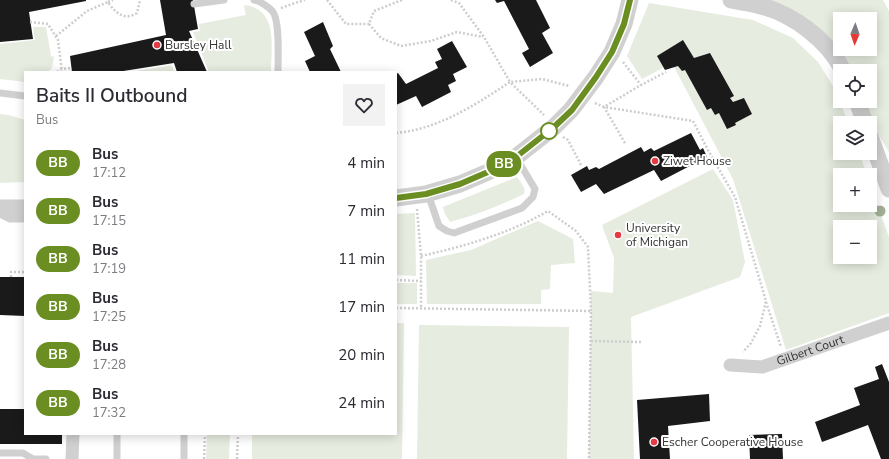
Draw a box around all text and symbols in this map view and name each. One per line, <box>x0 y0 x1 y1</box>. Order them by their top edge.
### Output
north arrow <box>833 12 877 56</box>
map controls <box>833 12 877 264</box>
place label: Bursley Hall <box>165 37 232 53</box>
marker: Bursley Hall <box>152 40 162 50</box>
button: locate <box>833 64 877 108</box>
text: Baits II Outbound <box>36 83 187 109</box>
button: heart <box>343 84 385 126</box>
text: Bus <box>36 111 58 129</box>
button: layers <box>833 116 877 160</box>
unlabelled marker <box>540 122 558 140</box>
text: Bus <box>92 144 118 164</box>
line badge: BB <box>486 151 522 177</box>
text: BB <box>48 153 68 172</box>
text: 4 min <box>347 153 385 173</box>
place label: Ziwet House <box>663 153 731 169</box>
text: BB <box>494 154 514 173</box>
marker: Ziwet House <box>650 156 660 166</box>
text: 17:12 <box>92 164 126 182</box>
button: + <box>833 168 877 212</box>
text: Bus <box>92 192 118 212</box>
text: BB <box>48 201 68 220</box>
text: 7 min <box>347 201 385 221</box>
text: 17:15 <box>92 212 126 230</box>
place label: University of Michigan <box>626 220 688 250</box>
button: − <box>833 220 877 264</box>
marker: University of Michigan <box>613 230 623 240</box>
text: Bus <box>92 240 118 260</box>
text: BB <box>48 249 68 268</box>
text: 11 min <box>338 249 385 269</box>
text: 17:19 <box>92 260 126 278</box>
text: Bus <box>92 288 118 308</box>
text: BB <box>48 297 68 316</box>
text: 17 min <box>338 297 385 317</box>
text: 17:25 <box>92 308 126 326</box>
street label: Gilbert Court <box>774 331 847 369</box>
text: Bus <box>92 336 118 356</box>
text: BB <box>48 345 68 364</box>
text: 20 min <box>338 345 385 365</box>
text: 17:28 <box>92 356 126 374</box>
text: Bus <box>92 384 118 404</box>
text: BB <box>48 393 68 412</box>
text: 24 min <box>338 393 385 413</box>
text: 17:32 <box>92 404 126 422</box>
place label: Escher Cooperative House <box>662 434 803 450</box>
marker: Escher Cooperative House <box>649 437 659 447</box>

